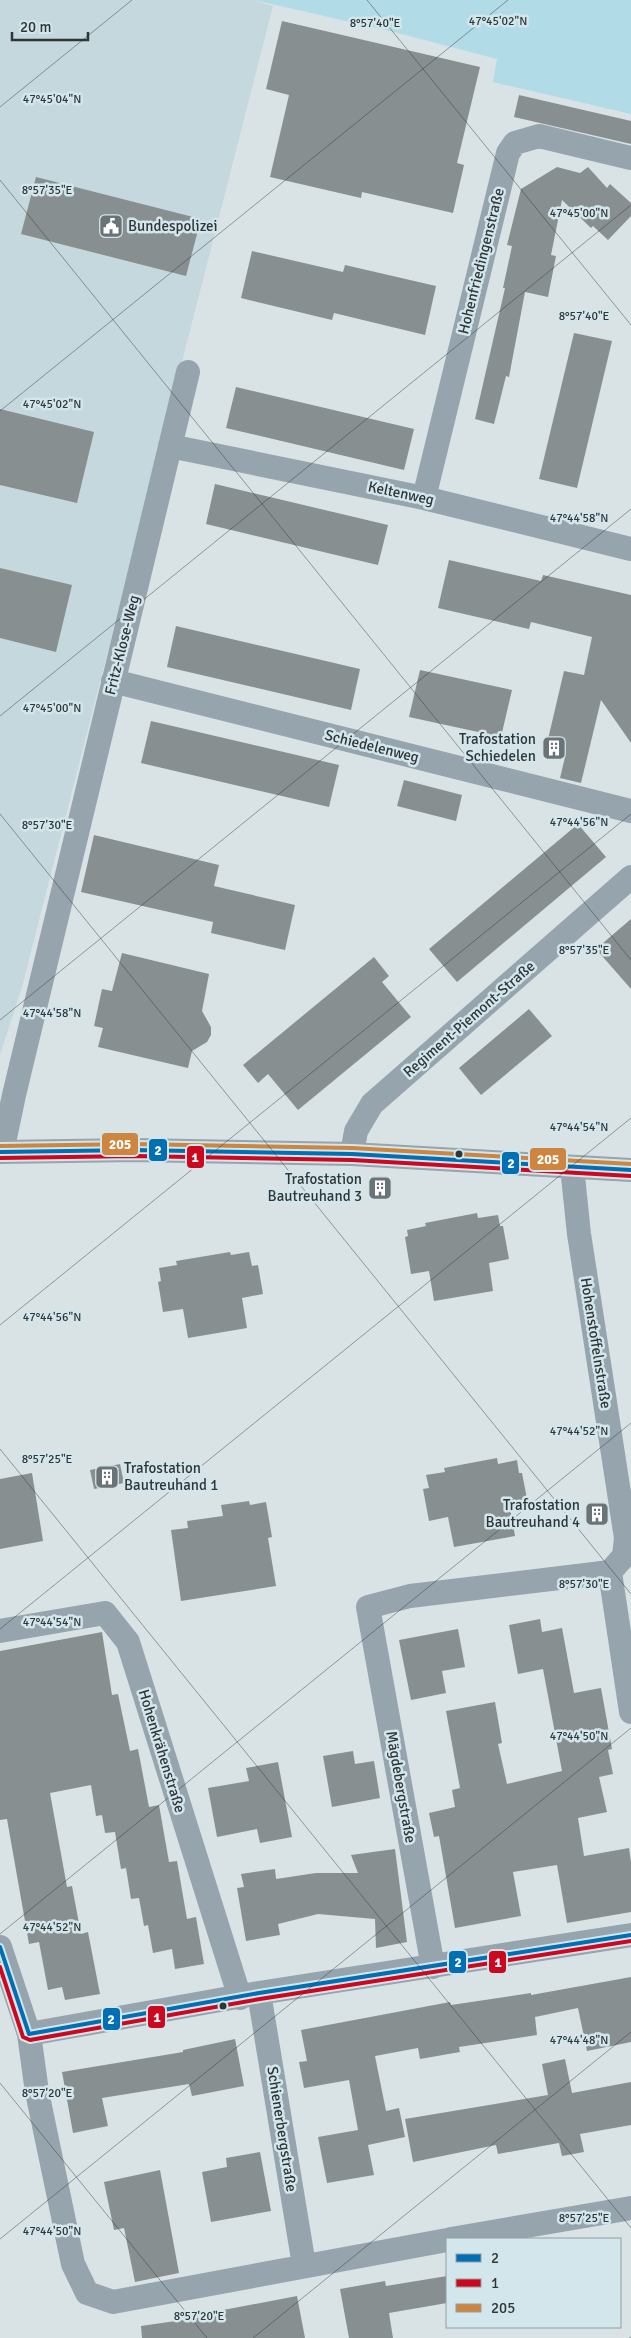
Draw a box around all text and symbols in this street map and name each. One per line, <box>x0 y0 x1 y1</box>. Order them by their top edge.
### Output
scale bar <box>12 10 89 42</box>
text: 47°45'02"N <box>469 14 527 29</box>
text: 8°57'40"E <box>350 16 401 31</box>
text: 20 m <box>20 18 51 36</box>
text: 47°45'04"N <box>23 92 81 107</box>
text: 8°57'35"E <box>22 183 73 198</box>
street label: Hohenfriedingenstraße <box>454 186 508 336</box>
text: 47°45'00"N <box>550 206 608 221</box>
public building icon: Bundespolizei <box>98 213 124 239</box>
place label: Bundespolizei <box>128 217 218 235</box>
text: 8°57'40"E <box>559 309 610 324</box>
text: 47°45'02"N <box>23 397 81 412</box>
street label: Keltenweg <box>366 477 436 509</box>
text: 47°44'58"N <box>550 511 608 526</box>
street label: Fritz-Klose-Weg <box>101 593 143 697</box>
text: 47°45'00"N <box>23 701 81 716</box>
street label: Schiedelenweg <box>323 726 421 766</box>
place label: Trafostation Schiedelen <box>459 730 536 765</box>
building icon: Trafostation Schiedelen <box>541 735 567 761</box>
text: 47°44'56"N <box>550 815 608 830</box>
text: 8°57'30"E <box>22 818 73 833</box>
text: 8°57'35"E <box>559 943 610 958</box>
street label: Regiment-Piemont-Straße <box>400 957 538 1081</box>
text: 47°44'58"N <box>23 1006 81 1021</box>
text: 47°44'54"N <box>550 1120 608 1135</box>
line badge: 205 <box>101 1132 139 1156</box>
text: 205 <box>109 1136 131 1153</box>
line badge: 2 <box>148 1138 168 1162</box>
text: 2 <box>154 1142 162 1159</box>
line badge: 1 <box>186 1145 205 1169</box>
line badge: 205 <box>529 1147 567 1171</box>
text: 1 <box>191 1149 199 1166</box>
unlabelled marker <box>454 1149 464 1159</box>
line badge: 2 <box>501 1151 520 1175</box>
text: 205 <box>537 1151 559 1168</box>
text: 2 <box>507 1155 515 1172</box>
place label: Trafostation Bautreuhand 3 <box>268 1170 362 1205</box>
building icon: Trafostation Bautreuhand 3 <box>367 1175 393 1201</box>
street label: Hohenstoffelnstraße <box>577 1276 615 1410</box>
text: 47°44'56"N <box>23 1310 81 1325</box>
text: 47°44'52"N <box>550 1424 608 1439</box>
text: 8°57'25"E <box>22 1452 73 1467</box>
place label: Trafostation Bautreuhand 1 <box>124 1459 218 1494</box>
building icon: Trafostation Bautreuhand 1 <box>94 1464 120 1490</box>
place label: Trafostation Bautreuhand 4 <box>486 1496 580 1531</box>
building icon: Trafostation Bautreuhand 4 <box>584 1501 610 1527</box>
text: 8°57'30"E <box>559 1577 610 1592</box>
text: 47°44'54"N <box>23 1615 81 1630</box>
street label: Hohenkrähenstraße <box>135 1687 189 1815</box>
text: 47°44'50"N <box>550 1729 608 1744</box>
street label: Mägdebergstraße <box>382 1730 420 1844</box>
text: 47°44'52"N <box>23 1920 81 1935</box>
line badge: 2 <box>448 1950 467 1974</box>
line badge: 1 <box>488 1950 507 1974</box>
text: 2 <box>454 1954 462 1971</box>
text: 1 <box>494 1954 502 1971</box>
unlabelled marker <box>218 2001 228 2011</box>
line badge: 1 <box>147 2005 166 2029</box>
line badge: 2 <box>102 2007 121 2031</box>
text: 1 <box>153 2009 161 2026</box>
text: 2 <box>107 2011 115 2028</box>
text: 47°44'48"N <box>550 2033 608 2048</box>
street label: Schienerbergstraße <box>263 2065 301 2193</box>
text: 8°57'20"E <box>22 2086 73 2101</box>
text: 8°57'25"E <box>559 2211 610 2226</box>
text: 47°44'50"N <box>23 2224 81 2239</box>
legend <box>446 2238 621 2328</box>
text: 2 <box>491 2249 499 2267</box>
text: 1 <box>491 2274 499 2292</box>
text: 205 <box>491 2299 515 2317</box>
text: 8°57'20"E <box>174 2309 225 2324</box>

